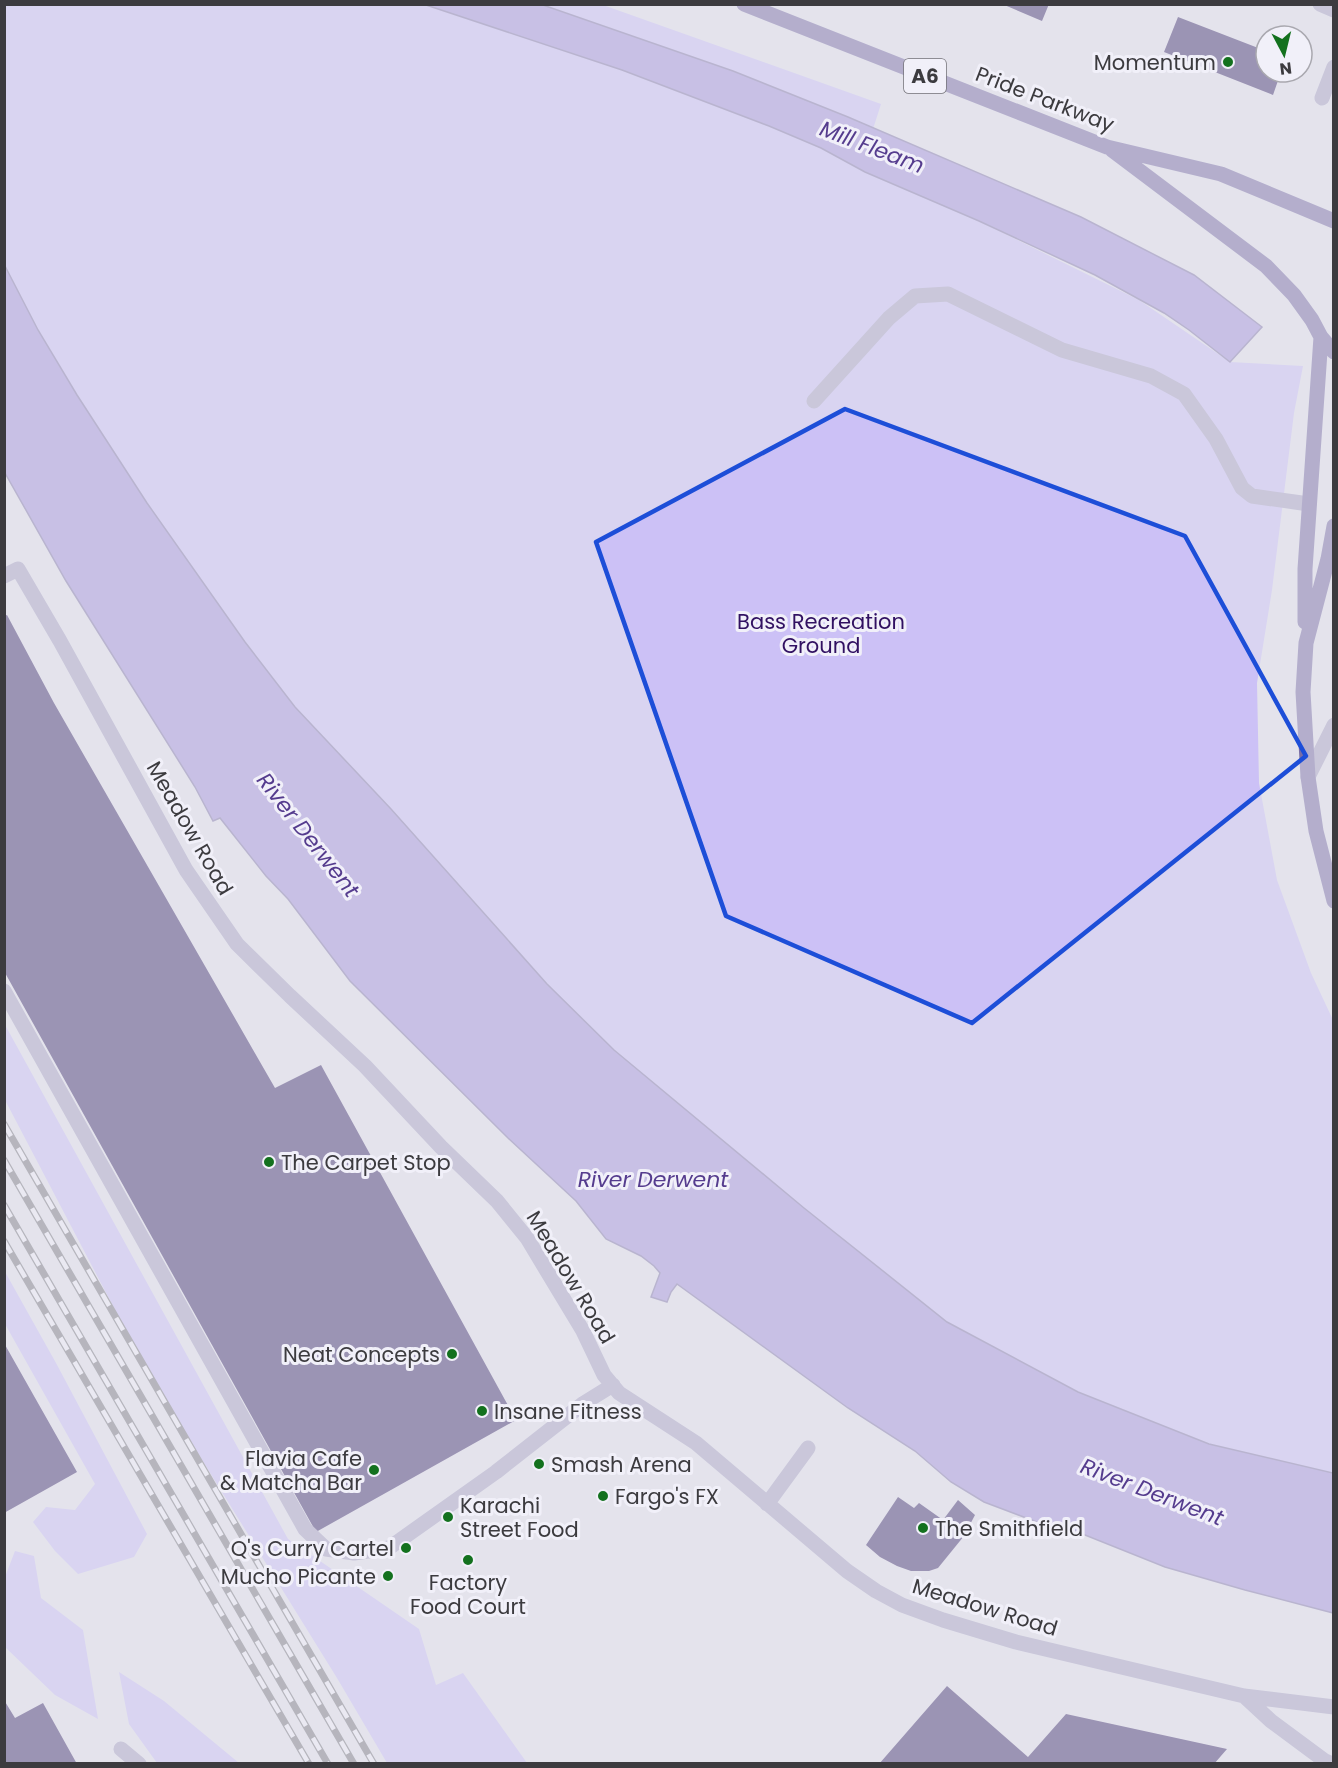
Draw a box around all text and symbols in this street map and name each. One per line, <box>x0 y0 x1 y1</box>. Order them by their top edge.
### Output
north arrow <box>1254 24 1314 84</box>
place label: Momentum <box>1094 48 1216 77</box>
marker: Momentum <box>1221 55 1235 69</box>
text: N <box>1278 56 1293 81</box>
road number: A6 <box>904 59 946 93</box>
street label: Pride Parkway <box>972 59 1119 139</box>
water label: Mill Fleam <box>815 113 929 181</box>
park label: Bass Recreation Ground <box>737 607 905 660</box>
street label: Meadow Road <box>140 756 240 900</box>
water label: River Derwent <box>249 766 367 905</box>
place label: The Carpet Stop <box>281 1148 451 1177</box>
marker: The Carpet Stop <box>262 1155 276 1169</box>
water label: River Derwent <box>578 1164 729 1195</box>
street label: Meadow Road <box>520 1205 622 1349</box>
place label: Neat Concepts <box>283 1340 440 1369</box>
marker: Neat Concepts <box>445 1347 459 1361</box>
place label: Insane Fitness <box>494 1397 642 1426</box>
marker: Insane Fitness <box>475 1404 489 1418</box>
place label: Flavia Cafe & Matcha Bar <box>220 1444 362 1497</box>
place label: Smash Arena <box>551 1450 692 1479</box>
water label: River Derwent <box>1076 1451 1229 1534</box>
marker: Smash Arena <box>532 1457 546 1471</box>
marker: Flavia Cafe & Matcha Bar <box>367 1463 381 1477</box>
place label: Fargo's FX <box>615 1482 719 1511</box>
marker: Fargo's FX <box>596 1489 610 1503</box>
place label: Karachi Street Food <box>460 1491 579 1544</box>
marker: Karachi Street Food <box>441 1510 455 1524</box>
place label: The Smithfield <box>935 1514 1083 1543</box>
marker: The Smithfield <box>916 1521 930 1535</box>
place label: Q's Curry Cartel <box>231 1534 394 1563</box>
marker: Q's Curry Cartel <box>399 1541 413 1555</box>
marker: Factory Food Court <box>461 1553 475 1567</box>
place label: Mucho Picante <box>221 1562 376 1591</box>
place label: Factory Food Court <box>410 1568 526 1621</box>
marker: Mucho Picante <box>381 1569 395 1583</box>
street label: Meadow Road <box>909 1571 1061 1643</box>

